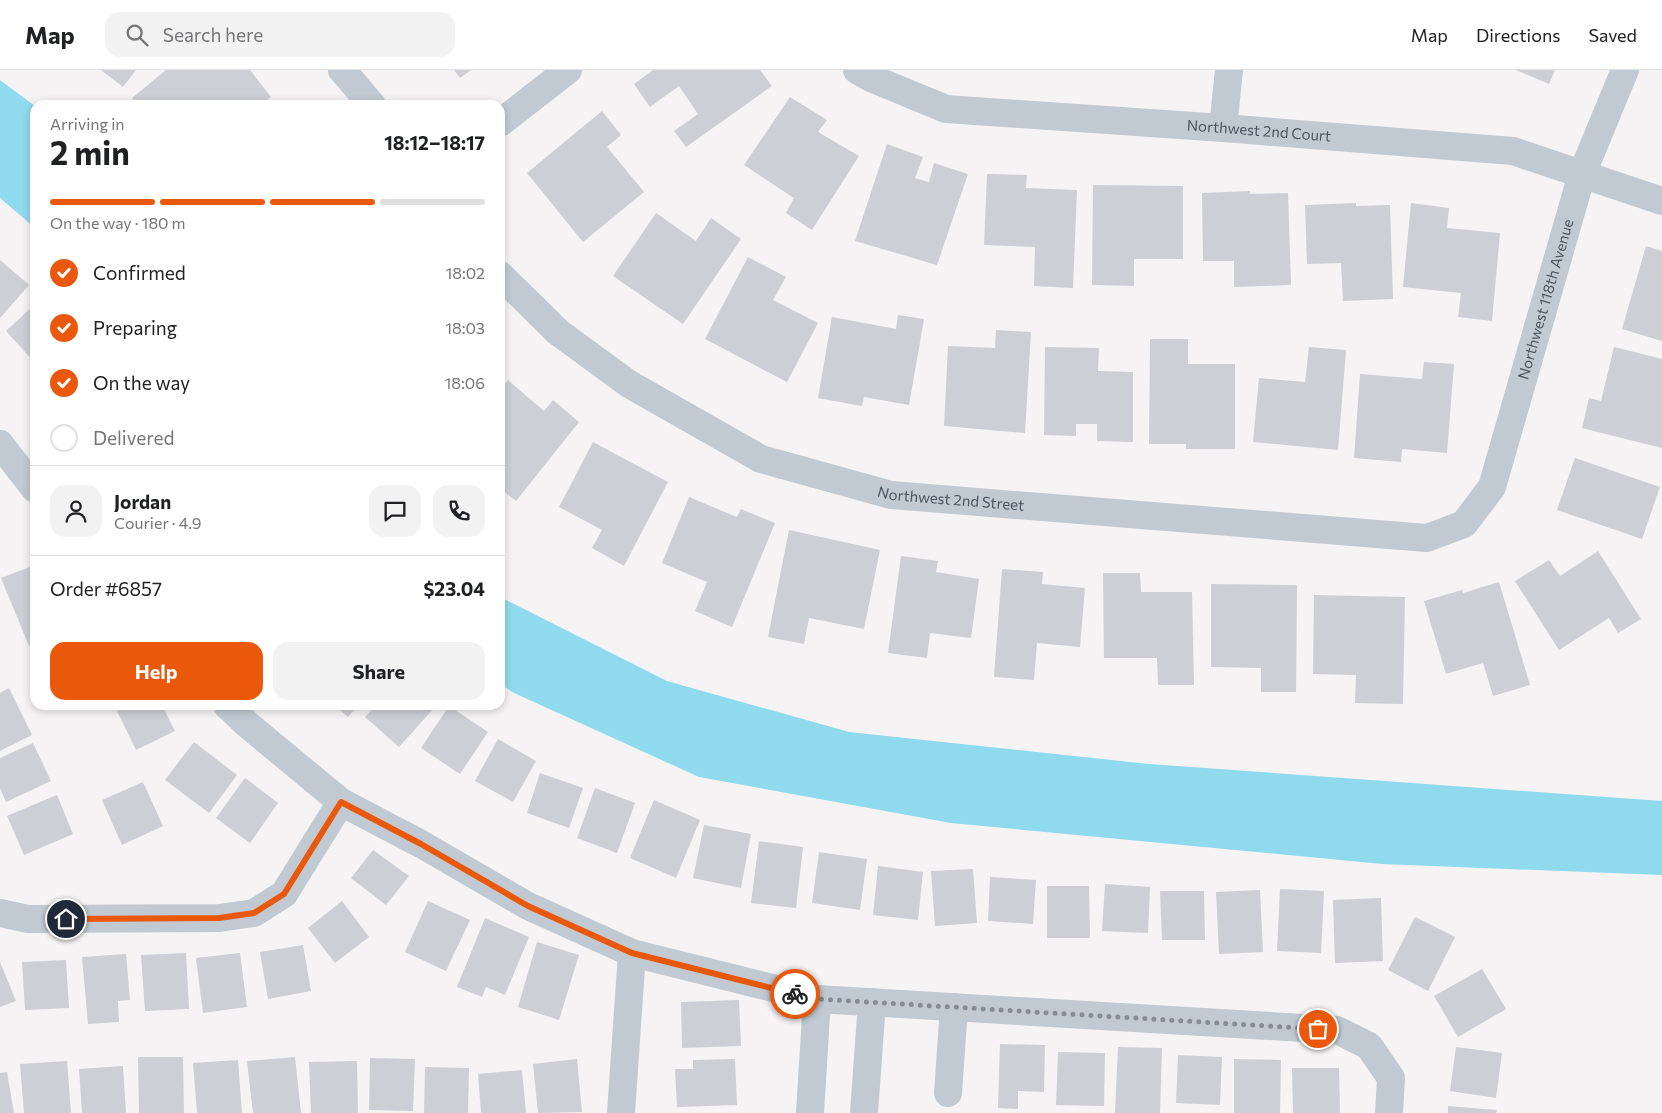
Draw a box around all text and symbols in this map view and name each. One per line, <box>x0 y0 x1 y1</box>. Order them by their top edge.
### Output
search box <box>105 12 455 57</box>
text: Map <box>25 20 75 49</box>
icon: search <box>123 21 151 49</box>
text: Search here <box>163 23 263 46</box>
text: Map <box>1411 24 1448 46</box>
text: Directions <box>1476 24 1560 46</box>
text: Saved <box>1588 24 1637 46</box>
text: Arriving in <box>50 114 124 133</box>
street label: Northwest 2nd Court <box>1186 116 1332 145</box>
text: 18:12–18:17 <box>384 131 485 154</box>
text: 2 min <box>50 132 130 172</box>
text: On the way · 180 m <box>50 213 186 232</box>
street label: Northwest 118th Avenue <box>1513 217 1577 381</box>
icon: check <box>50 259 78 287</box>
text: Confirmed <box>93 261 186 284</box>
text: 18:02 <box>445 263 485 282</box>
icon: check <box>50 314 78 342</box>
text: Preparing <box>93 316 177 339</box>
text: 18:03 <box>445 318 485 337</box>
icon: check <box>50 369 78 397</box>
text: On the way <box>93 371 190 394</box>
text: 18:06 <box>445 373 485 392</box>
text: Delivered <box>93 426 174 449</box>
street label: Northwest 2nd Street <box>876 482 1025 514</box>
button: person <box>50 485 102 537</box>
button: chat <box>369 485 421 537</box>
button: phone <box>433 485 485 537</box>
text: Jordan <box>114 490 171 513</box>
text: Courier · 4.9 <box>114 513 201 532</box>
text: Order #6857 <box>50 577 162 600</box>
text: $23.04 <box>423 577 485 600</box>
button: Help <box>50 642 263 700</box>
button: Share <box>273 642 485 700</box>
pin <box>45 898 87 940</box>
icon: home <box>52 905 80 933</box>
courier <box>770 969 820 1019</box>
icon: bike <box>781 980 809 1008</box>
pin <box>1297 1008 1339 1050</box>
icon: bag <box>1304 1015 1332 1043</box>

